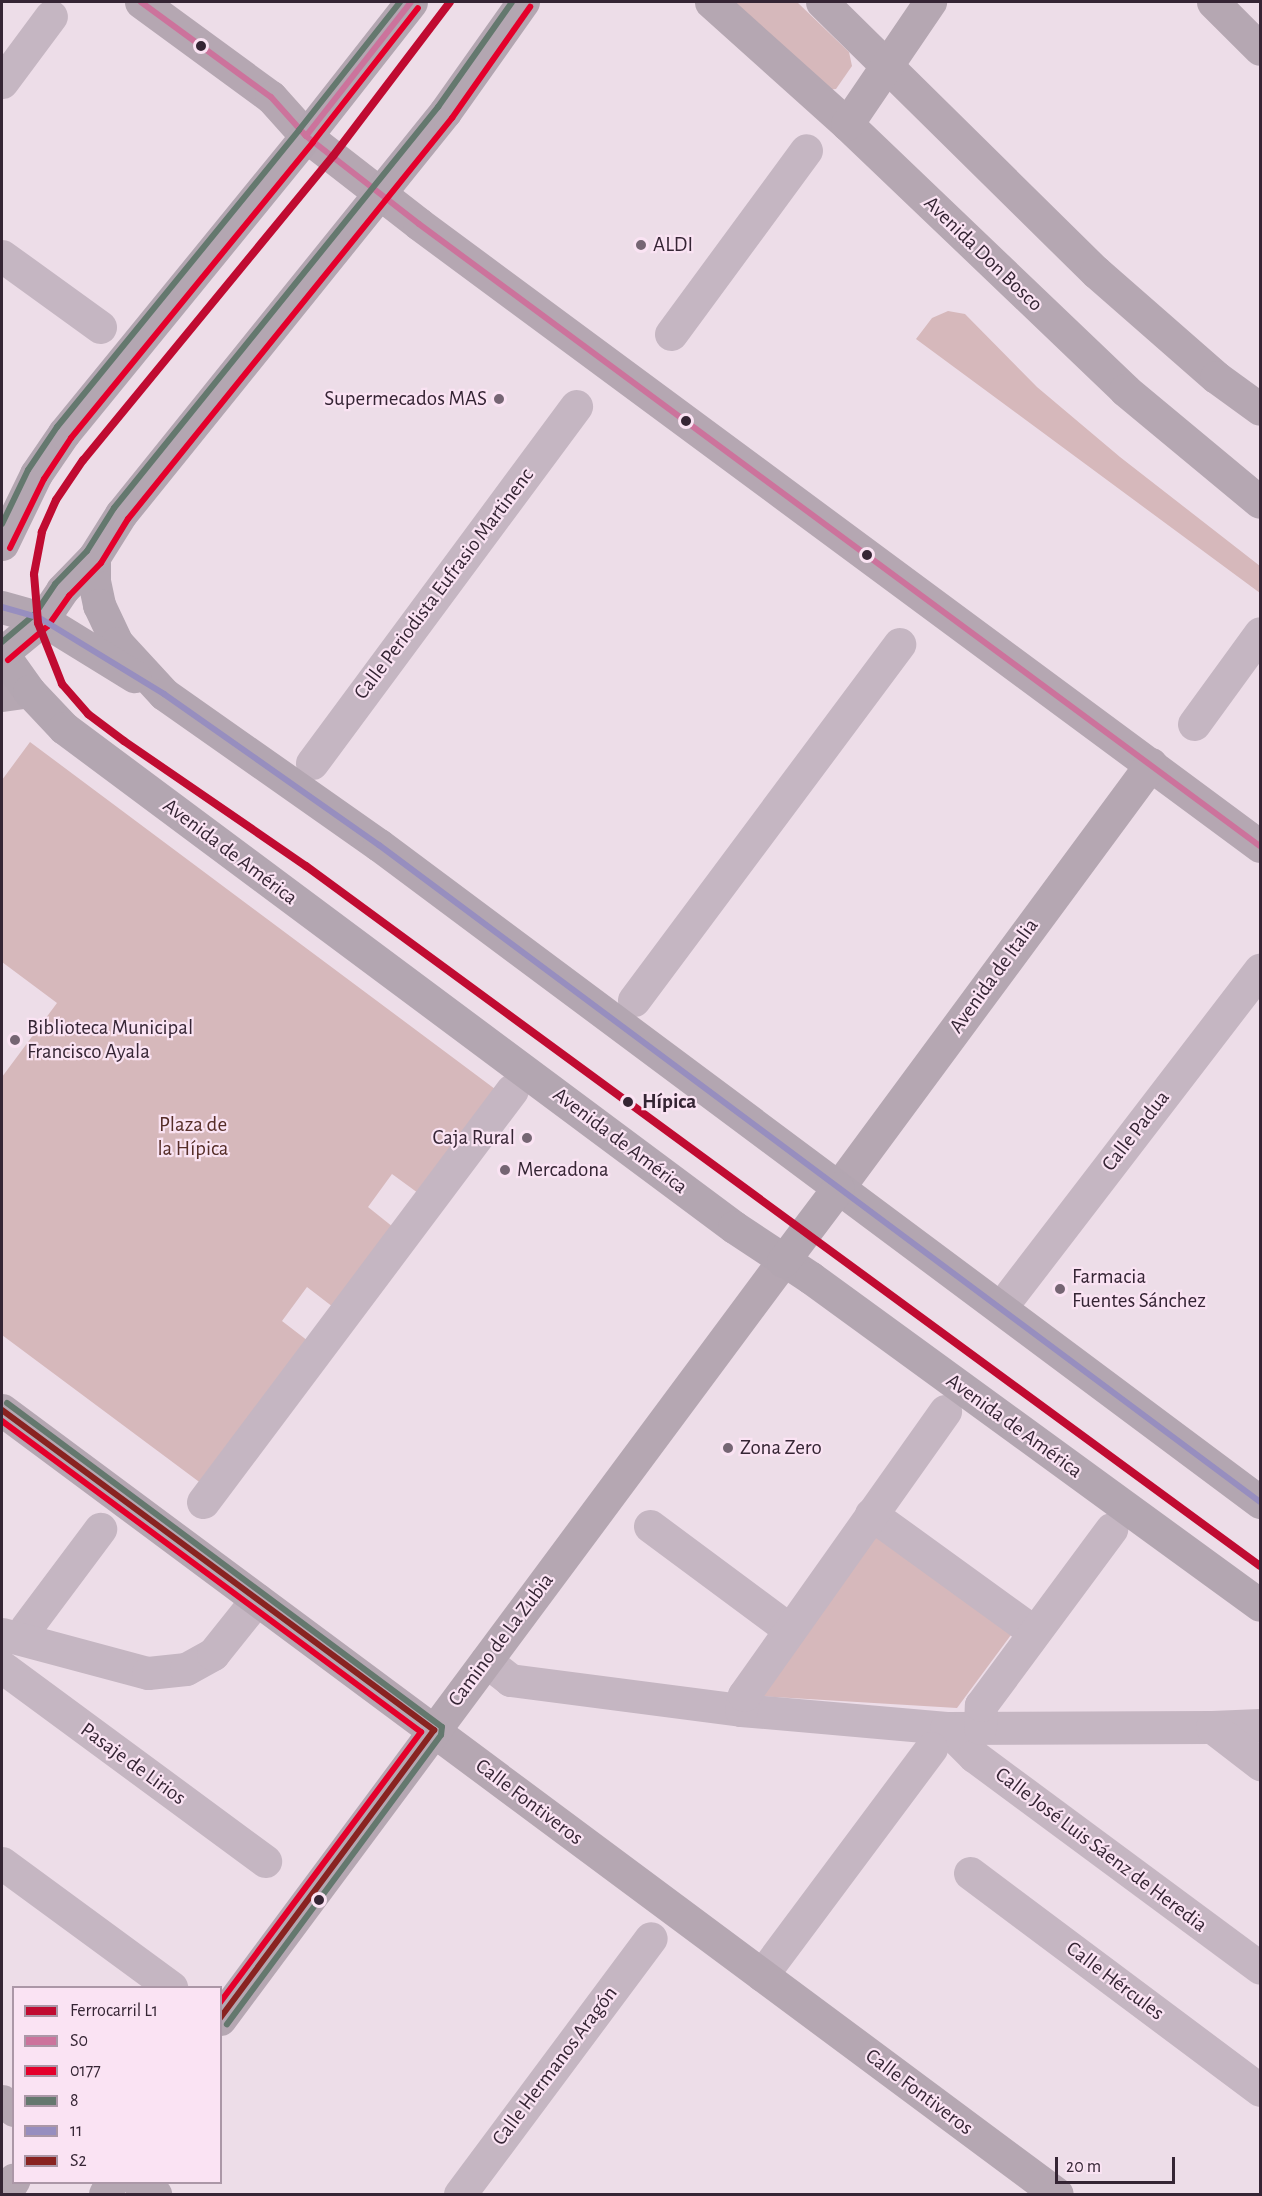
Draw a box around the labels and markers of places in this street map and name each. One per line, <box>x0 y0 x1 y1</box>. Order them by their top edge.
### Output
unlabelled marker <box>195 40 207 52</box>
place label: ALDI <box>653 232 693 258</box>
marker: ALDI <box>634 238 648 252</box>
place label: Supermecados MAS <box>324 386 487 412</box>
marker: Supermecados MAS <box>492 392 506 406</box>
unlabelled marker <box>680 415 692 427</box>
unlabelled marker <box>861 549 873 561</box>
place label: Biblioteca Municipal Francisco Ayala <box>27 1015 193 1065</box>
marker: Biblioteca Municipal Francisco Ayala <box>8 1033 22 1047</box>
place label: Hípica <box>642 1089 696 1115</box>
marker: Hípica <box>619 1093 637 1111</box>
place label: Caja Rural <box>432 1125 515 1151</box>
marker: Caja Rural <box>520 1131 534 1145</box>
place label: Mercadona <box>517 1157 609 1183</box>
marker: Mercadona <box>498 1163 512 1177</box>
place label: Farmacia Fuentes Sánchez <box>1072 1264 1206 1314</box>
marker: Farmacia Fuentes Sánchez <box>1053 1282 1067 1296</box>
place label: Zona Zero <box>740 1435 822 1461</box>
marker: Zona Zero <box>721 1441 735 1455</box>
unlabelled marker <box>313 1894 325 1906</box>

